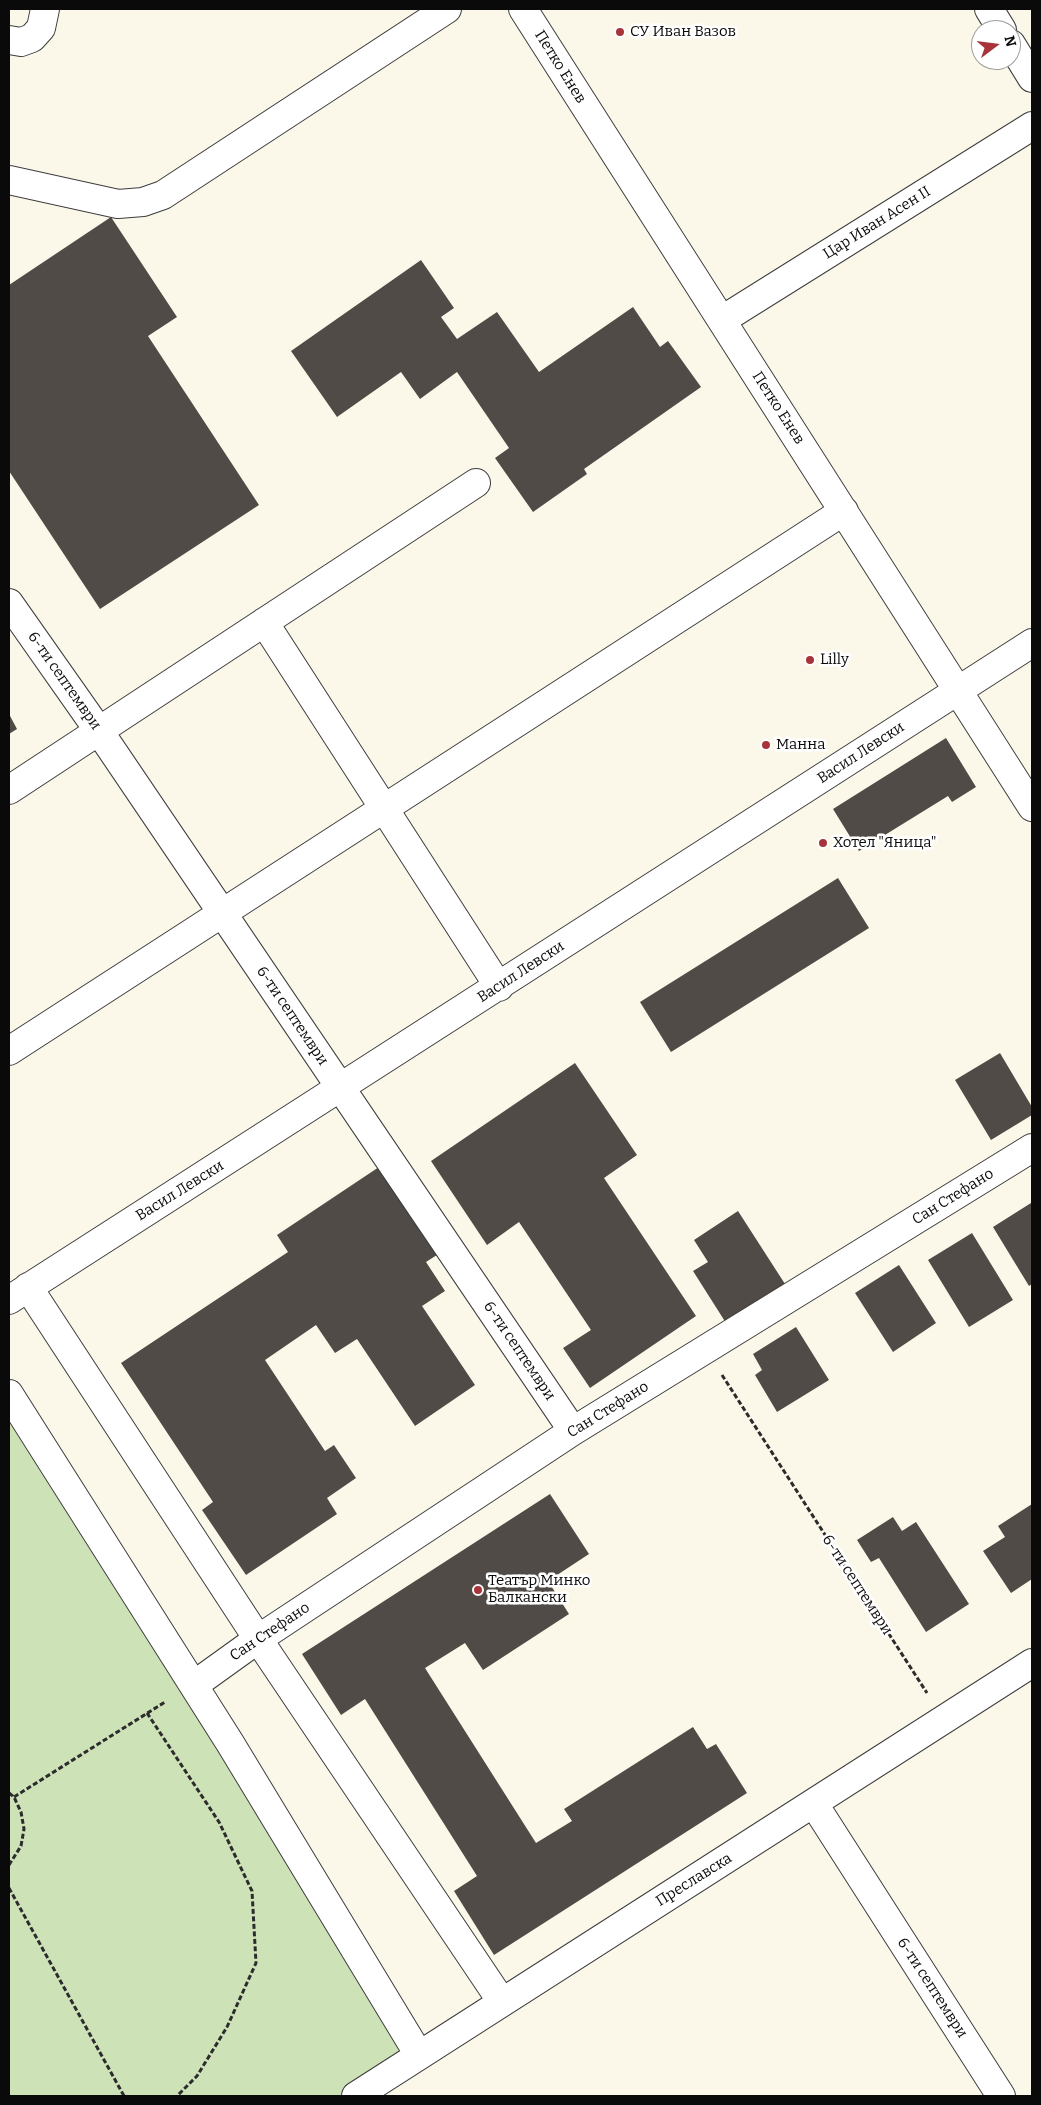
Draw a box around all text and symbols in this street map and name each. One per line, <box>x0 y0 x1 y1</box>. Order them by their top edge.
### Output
north arrow <box>971 20 1021 70</box>
place label: СУ Иван Вазов <box>630 23 736 41</box>
marker: СУ Иван Вазов <box>614 26 626 38</box>
street label: Петко Енев <box>530 27 590 107</box>
text: N <box>1000 34 1020 49</box>
street label: Цар Иван Асен II <box>820 183 934 263</box>
street label: Петко Енев <box>748 368 808 448</box>
street label: 6-ти септември <box>23 628 105 734</box>
place label: Lilly <box>820 651 849 669</box>
marker: Lilly <box>804 654 816 666</box>
street label: Васил Левски <box>814 718 908 788</box>
place label: Манна <box>776 736 825 754</box>
marker: Манна <box>760 739 772 751</box>
place label: Хотел "Яница" <box>833 834 936 852</box>
marker: Хотел "Яница" <box>817 837 829 849</box>
street label: Васил Левски <box>474 937 568 1007</box>
street label: 6-ти септември <box>252 963 332 1069</box>
street label: Васил Левски <box>133 1157 227 1225</box>
street label: Сан Стефано <box>909 1165 997 1229</box>
street label: 6-ти септември <box>479 1298 559 1404</box>
street label: Сан Стефано <box>564 1378 652 1442</box>
street label: 6-ти септември <box>818 1532 896 1638</box>
place label: Театър Минко Балкански <box>488 1572 590 1607</box>
marker: Театър Минко Балкански <box>472 1584 484 1596</box>
street label: Сан Стефано <box>227 1599 313 1665</box>
street label: Преславска <box>653 1850 735 1910</box>
street label: 6-ти септември <box>893 1935 971 2041</box>

